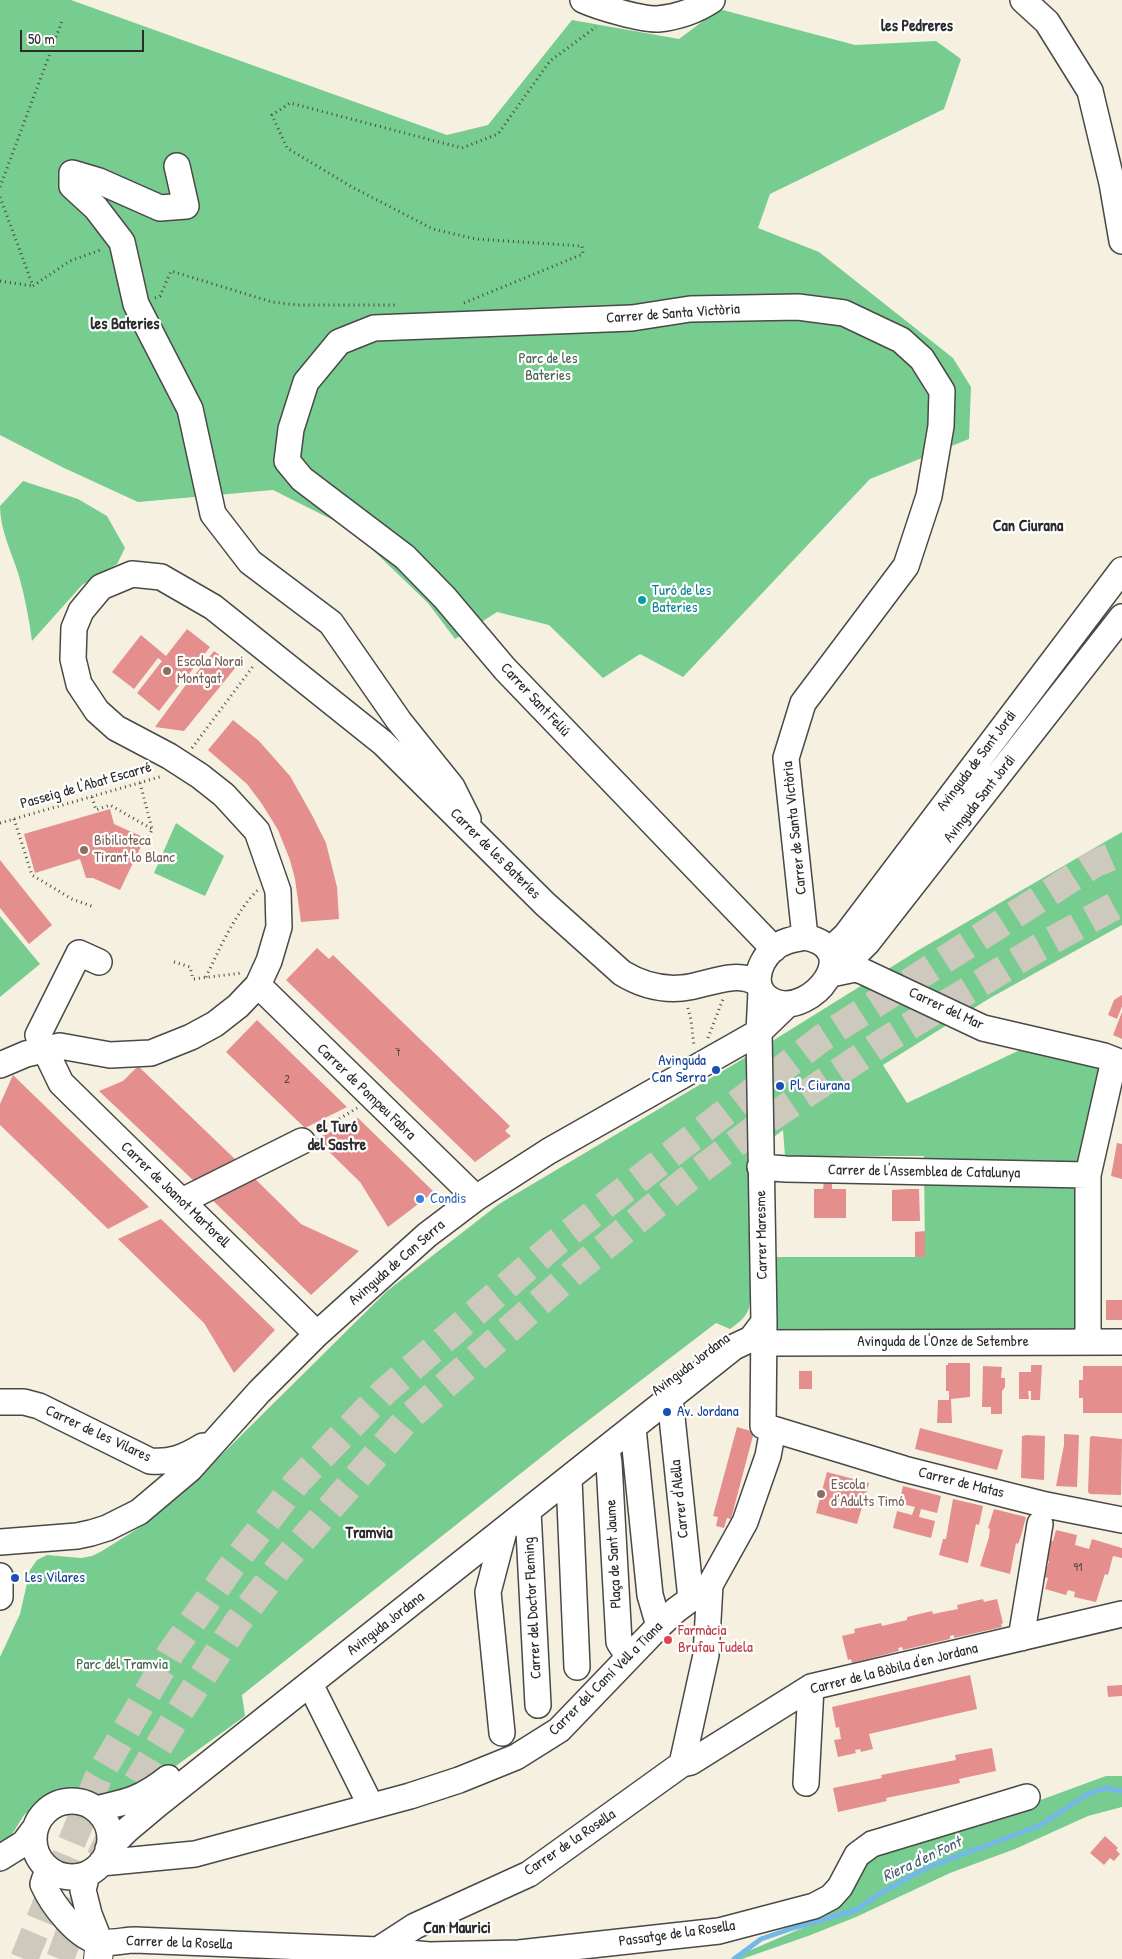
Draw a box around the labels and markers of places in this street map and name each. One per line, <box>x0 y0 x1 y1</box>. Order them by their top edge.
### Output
place label: Turó de les Bateries <box>652 582 711 617</box>
marker: Turó de les Bateries <box>636 594 648 606</box>
place label: Escola Norai Montgat <box>177 653 244 688</box>
marker: Escola Norai Montgat <box>161 665 173 677</box>
place label: Bibilioteca Tirant lo Blanc <box>94 832 175 867</box>
marker: Bibilioteca Tirant lo Blanc <box>78 844 90 856</box>
place label: Avinguda Can Serra <box>651 1052 706 1087</box>
marker: Avinguda Can Serra <box>710 1064 722 1076</box>
place label: Pl. Ciurana <box>790 1077 850 1095</box>
marker: Pl. Ciurana <box>774 1080 786 1092</box>
place label: Condis <box>430 1190 466 1208</box>
marker: Condis <box>414 1193 426 1205</box>
place label: Av. Jordana <box>677 1403 739 1421</box>
marker: Av. Jordana <box>661 1406 673 1418</box>
place label: Escola d’Adults Timó <box>831 1476 904 1511</box>
marker: Escola d’Adults Timó <box>815 1488 827 1500</box>
place label: Les Vilares <box>25 1569 85 1587</box>
marker: Les Vilares <box>9 1572 21 1584</box>
place label: Farmàcia Brufau Tudela <box>678 1622 753 1657</box>
marker: Farmàcia Brufau Tudela <box>662 1634 674 1646</box>

